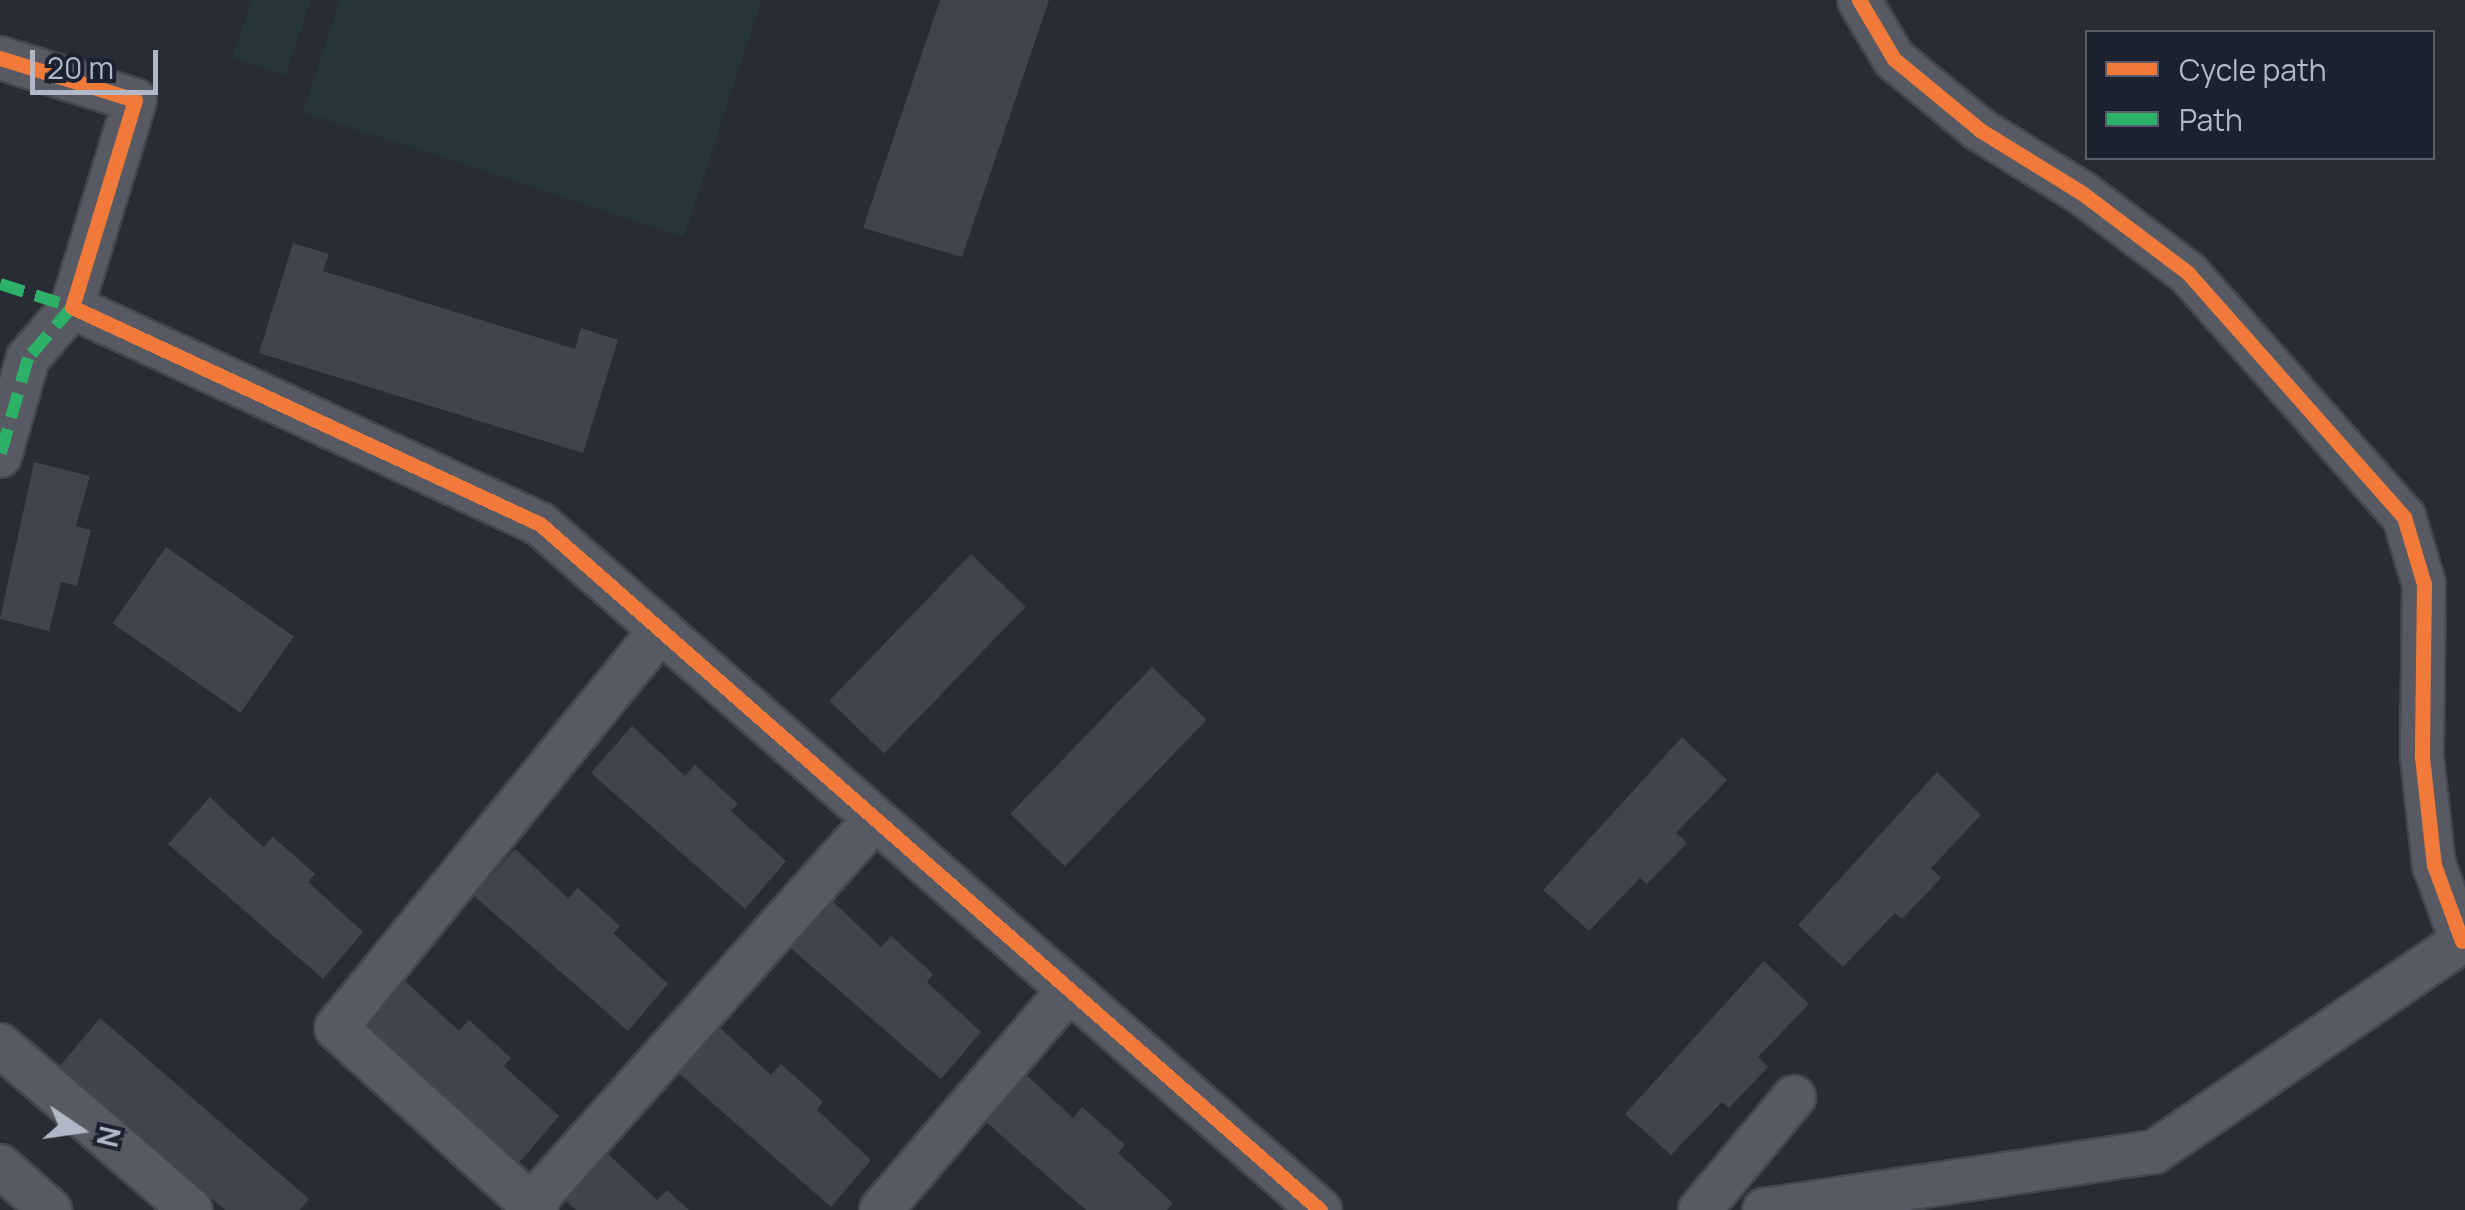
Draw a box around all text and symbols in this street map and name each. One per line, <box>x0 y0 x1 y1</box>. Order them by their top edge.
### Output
scale bar <box>35 30 162 92</box>
legend <box>2085 30 2435 160</box>
text: 20 m <box>47 47 114 88</box>
text: Cycle path <box>2179 49 2327 90</box>
text: Path <box>2179 99 2243 140</box>
north arrow <box>30 1080 130 1180</box>
text: N <box>88 1123 130 1151</box>

